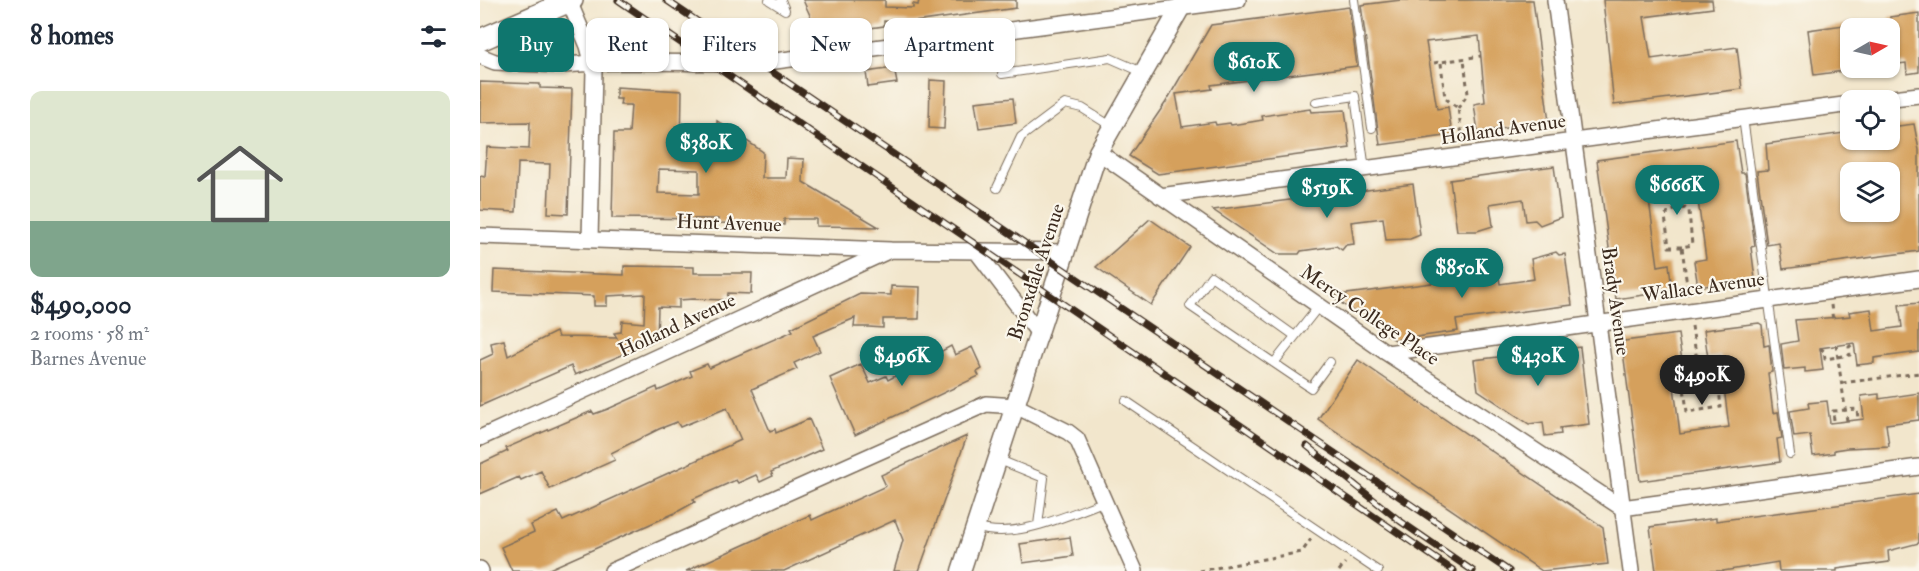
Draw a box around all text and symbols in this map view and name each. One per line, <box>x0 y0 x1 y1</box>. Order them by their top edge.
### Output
chip: Buy <box>498 18 574 72</box>
chip: Rent <box>586 18 669 72</box>
chip: Filters <box>681 18 778 72</box>
chip: New <box>790 18 872 72</box>
chip: Apartment <box>884 18 1015 72</box>
north arrow <box>1840 18 1900 78</box>
map controls <box>1840 18 1900 222</box>
text: 8 homes <box>30 20 114 52</box>
icon: filters <box>417 20 450 53</box>
pin: $610K <box>1212 42 1296 93</box>
text: $610K <box>1228 49 1280 74</box>
button: locate <box>1840 90 1900 150</box>
street label: Holland Avenue <box>1439 108 1567 150</box>
pin: $380K <box>664 123 748 174</box>
icon: home <box>186 130 294 238</box>
text: $380K <box>680 130 732 155</box>
button: layers <box>1840 162 1900 222</box>
pin: $666K <box>1635 165 1719 216</box>
pin: $519K <box>1285 168 1369 219</box>
text: $666K <box>1649 172 1705 197</box>
text: $519K <box>1301 175 1353 200</box>
street label: Bronxdale Avenue <box>1002 200 1070 344</box>
street label: Hunt Avenue <box>676 209 782 237</box>
street label: Brady Avenue <box>1596 245 1636 357</box>
pin: $850K <box>1420 248 1504 299</box>
text: $850K <box>1435 255 1489 280</box>
street label: Mercy College Place <box>1296 259 1444 371</box>
street label: Wallace Avenue <box>1639 266 1766 308</box>
street label: Holland Avenue <box>614 287 740 363</box>
text: $490,000 <box>30 289 132 321</box>
text: 2 rooms · 58 m² <box>30 321 149 346</box>
pin: $496K <box>860 336 944 387</box>
pin: $430K <box>1496 336 1580 387</box>
text: $496K <box>874 343 930 368</box>
text: $430K <box>1511 343 1565 368</box>
text: Barnes Avenue <box>30 346 146 371</box>
pin: $490K <box>1660 355 1744 406</box>
text: $490K <box>1674 362 1730 387</box>

